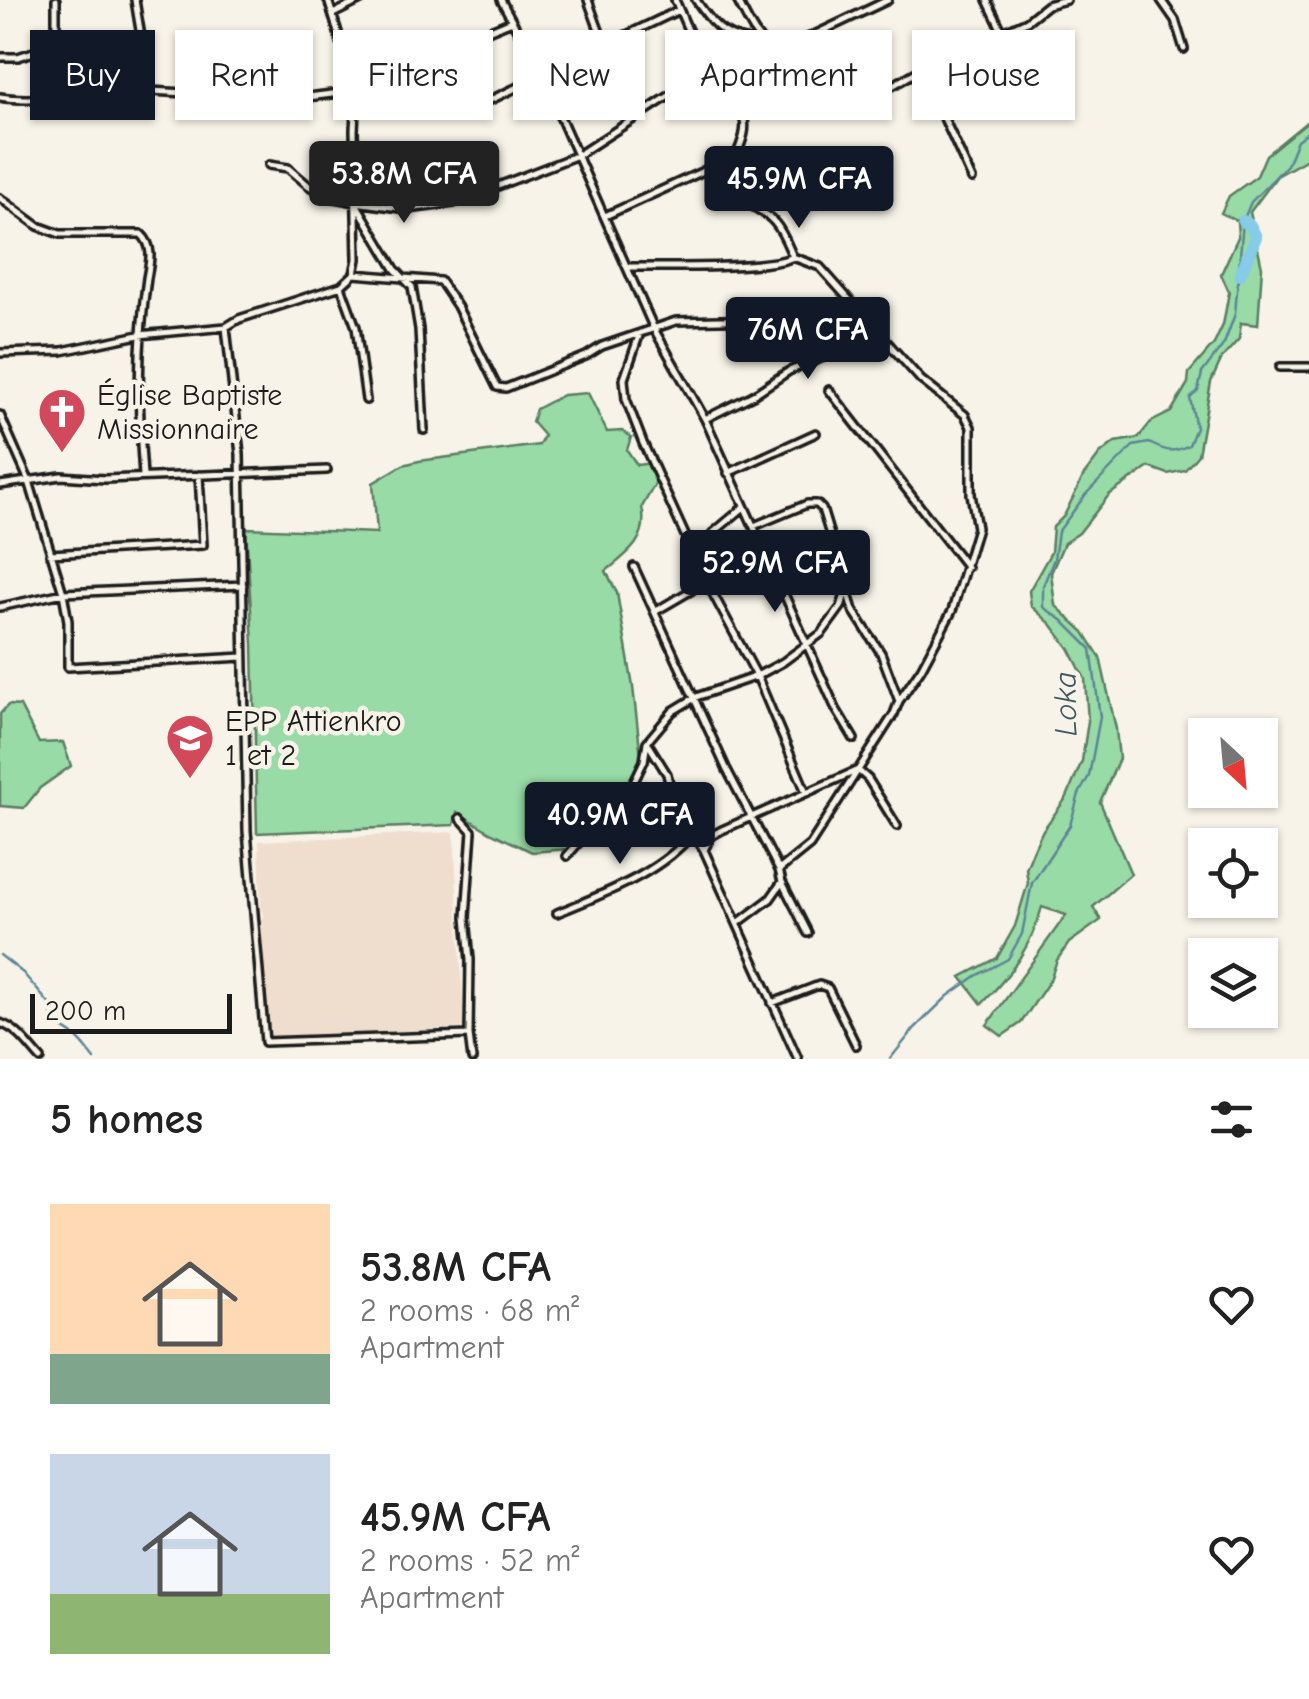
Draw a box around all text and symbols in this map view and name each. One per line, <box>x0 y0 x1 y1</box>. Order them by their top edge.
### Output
chip: Buy <box>30 30 155 120</box>
chip: Rent <box>175 30 313 120</box>
chip: Filters <box>333 30 493 120</box>
chip: New <box>513 30 645 120</box>
chip: Apartment <box>665 30 892 120</box>
chip: House <box>912 30 1075 120</box>
pin: 53.8M CFA <box>290 141 518 226</box>
pin: 45.9M CFA <box>685 146 913 231</box>
text: 53.8M CFA <box>331 155 477 192</box>
text: 45.9M CFA <box>726 160 872 197</box>
pin: 76M CFA <box>716 297 900 382</box>
text: 76M CFA <box>748 311 868 348</box>
place label: Église Baptiste Missionnaire <box>97 378 282 447</box>
church icon: Église Baptiste Missionnaire <box>36 386 88 454</box>
pin: 52.9M CFA <box>661 530 889 615</box>
text: 52.9M CFA <box>702 544 848 581</box>
water label: Loka <box>1046 671 1085 737</box>
place label: EPP Attienkro 1 et 2 <box>225 704 402 773</box>
school or university icon: EPP Attienkro 1 et 2 <box>164 712 216 780</box>
north arrow <box>1188 718 1278 808</box>
map controls <box>1188 718 1278 1028</box>
pin: 40.9M CFA <box>506 782 734 867</box>
text: 40.9M CFA <box>547 796 693 833</box>
button: locate <box>1188 828 1278 918</box>
button: layers <box>1188 938 1278 1028</box>
scale bar <box>30 989 232 1034</box>
text: 200 m <box>45 995 126 1027</box>
icon: filters <box>1204 1092 1259 1147</box>
text: 5 homes <box>50 1095 203 1144</box>
text: 53.8M CFA <box>360 1243 551 1292</box>
icon: home <box>130 1244 250 1364</box>
icon: heart <box>1204 1277 1259 1332</box>
text: 2 rooms · 68 m² <box>360 1292 579 1329</box>
text: Apartment <box>360 1329 503 1366</box>
text: 45.9M CFA <box>360 1493 550 1542</box>
icon: home <box>130 1494 250 1614</box>
icon: heart <box>1204 1527 1259 1582</box>
text: 2 rooms · 52 m² <box>360 1542 579 1579</box>
text: Apartment <box>360 1579 503 1616</box>

